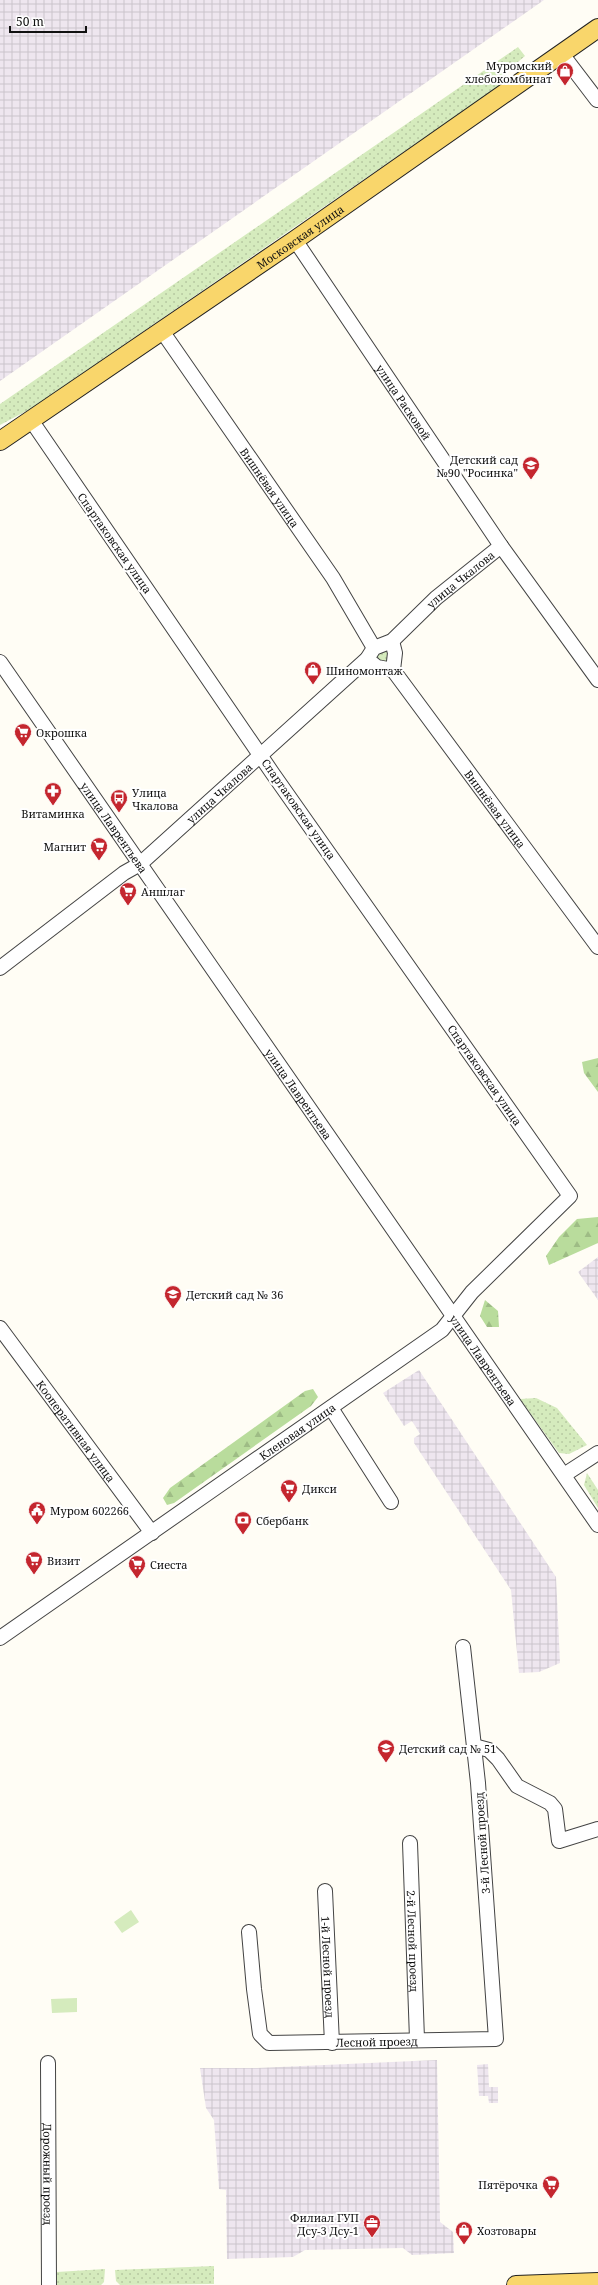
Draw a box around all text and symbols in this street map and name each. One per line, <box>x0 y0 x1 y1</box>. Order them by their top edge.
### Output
scale bar <box>10 8 86 34</box>
text: 50 m <box>16 13 44 30</box>
place label: Муромский хлебокомбинат <box>465 58 552 86</box>
shop icon: Муромский хлебокомбинат <box>555 61 575 86</box>
street label: Московская улица <box>253 201 346 272</box>
street label: улица Расковой <box>373 361 435 442</box>
street label: Вишнёвая улица <box>237 444 303 530</box>
place label: Детский сад №90 "Росинка" <box>437 452 518 480</box>
school or university icon: Детский сад №90 "Росинка" <box>521 455 541 480</box>
street label: Спартаковская улица <box>75 490 155 596</box>
street label: улица Чкалова <box>423 547 497 611</box>
shop icon: Шиномонтаж <box>303 660 323 685</box>
place label: Шиномонтаж <box>326 663 403 678</box>
supermarket icon: Окрошка <box>13 722 33 747</box>
place label: Окрошка <box>36 725 87 740</box>
street label: Спартаковская улица <box>259 756 339 862</box>
street label: улица Чкалова <box>183 759 255 826</box>
street label: Вишнёвая улица <box>462 766 530 851</box>
street label: улица Лаврентьева <box>78 779 151 876</box>
pharmacy icon: Витаминка <box>43 781 63 806</box>
place label: Улица Чкалова <box>132 785 179 813</box>
bus stop icon: Улица Чкалова <box>109 788 129 813</box>
place label: Витаминка <box>21 806 85 821</box>
supermarket icon: Магнит <box>89 836 109 861</box>
place label: Магнит <box>43 839 86 854</box>
supermarket icon: Аншлаг <box>118 881 138 906</box>
place label: Аншлаг <box>141 884 185 899</box>
street label: Спартаковская улица <box>445 1022 525 1128</box>
street label: улица Лаврентьева <box>262 1045 336 1142</box>
school or university icon: Детский сад № 36 <box>163 1284 183 1309</box>
place label: Детский сад № 36 <box>186 1287 283 1302</box>
street label: улица Лаврентьева <box>447 1311 520 1408</box>
street label: Кооперативная улица <box>34 1377 119 1485</box>
street label: Кленовая улица <box>256 1399 338 1463</box>
supermarket icon: Дикси <box>279 1478 299 1503</box>
place label: Дикси <box>302 1481 337 1496</box>
public building icon: Муром 602266 <box>27 1500 47 1525</box>
place label: Муром 602266 <box>50 1503 129 1518</box>
bank icon: Сбербанк <box>233 1510 253 1535</box>
place label: Сбербанк <box>256 1513 309 1528</box>
supermarket icon: Визит <box>24 1550 44 1575</box>
place label: Визит <box>47 1553 80 1568</box>
supermarket icon: Сиеста <box>127 1554 147 1579</box>
place label: Сиеста <box>150 1557 188 1572</box>
school or university icon: Детский сад № 51 <box>376 1738 396 1763</box>
place label: Детский сад № 51 <box>399 1741 496 1756</box>
street label: 3-й Лесной проезд <box>471 1792 493 1894</box>
street label: 2-й Лесной проезд <box>404 1890 423 1992</box>
street label: 1-й Лесной проезд <box>319 1916 338 2018</box>
street label: Лесной проезд <box>336 2033 418 2049</box>
street label: Дорожный проезд <box>41 2123 56 2225</box>
supermarket icon: Пятёрочка <box>541 2174 561 2199</box>
place label: Пятёрочка <box>478 2177 538 2192</box>
place label: Филиал ГУП Дсу-3 Дсу-1 <box>290 2210 359 2238</box>
office icon: Филиал ГУП Дсу-3 Дсу-1 <box>362 2213 382 2238</box>
shop icon: Хозтовары <box>454 2220 474 2245</box>
place label: Хозтовары <box>477 2223 536 2238</box>

